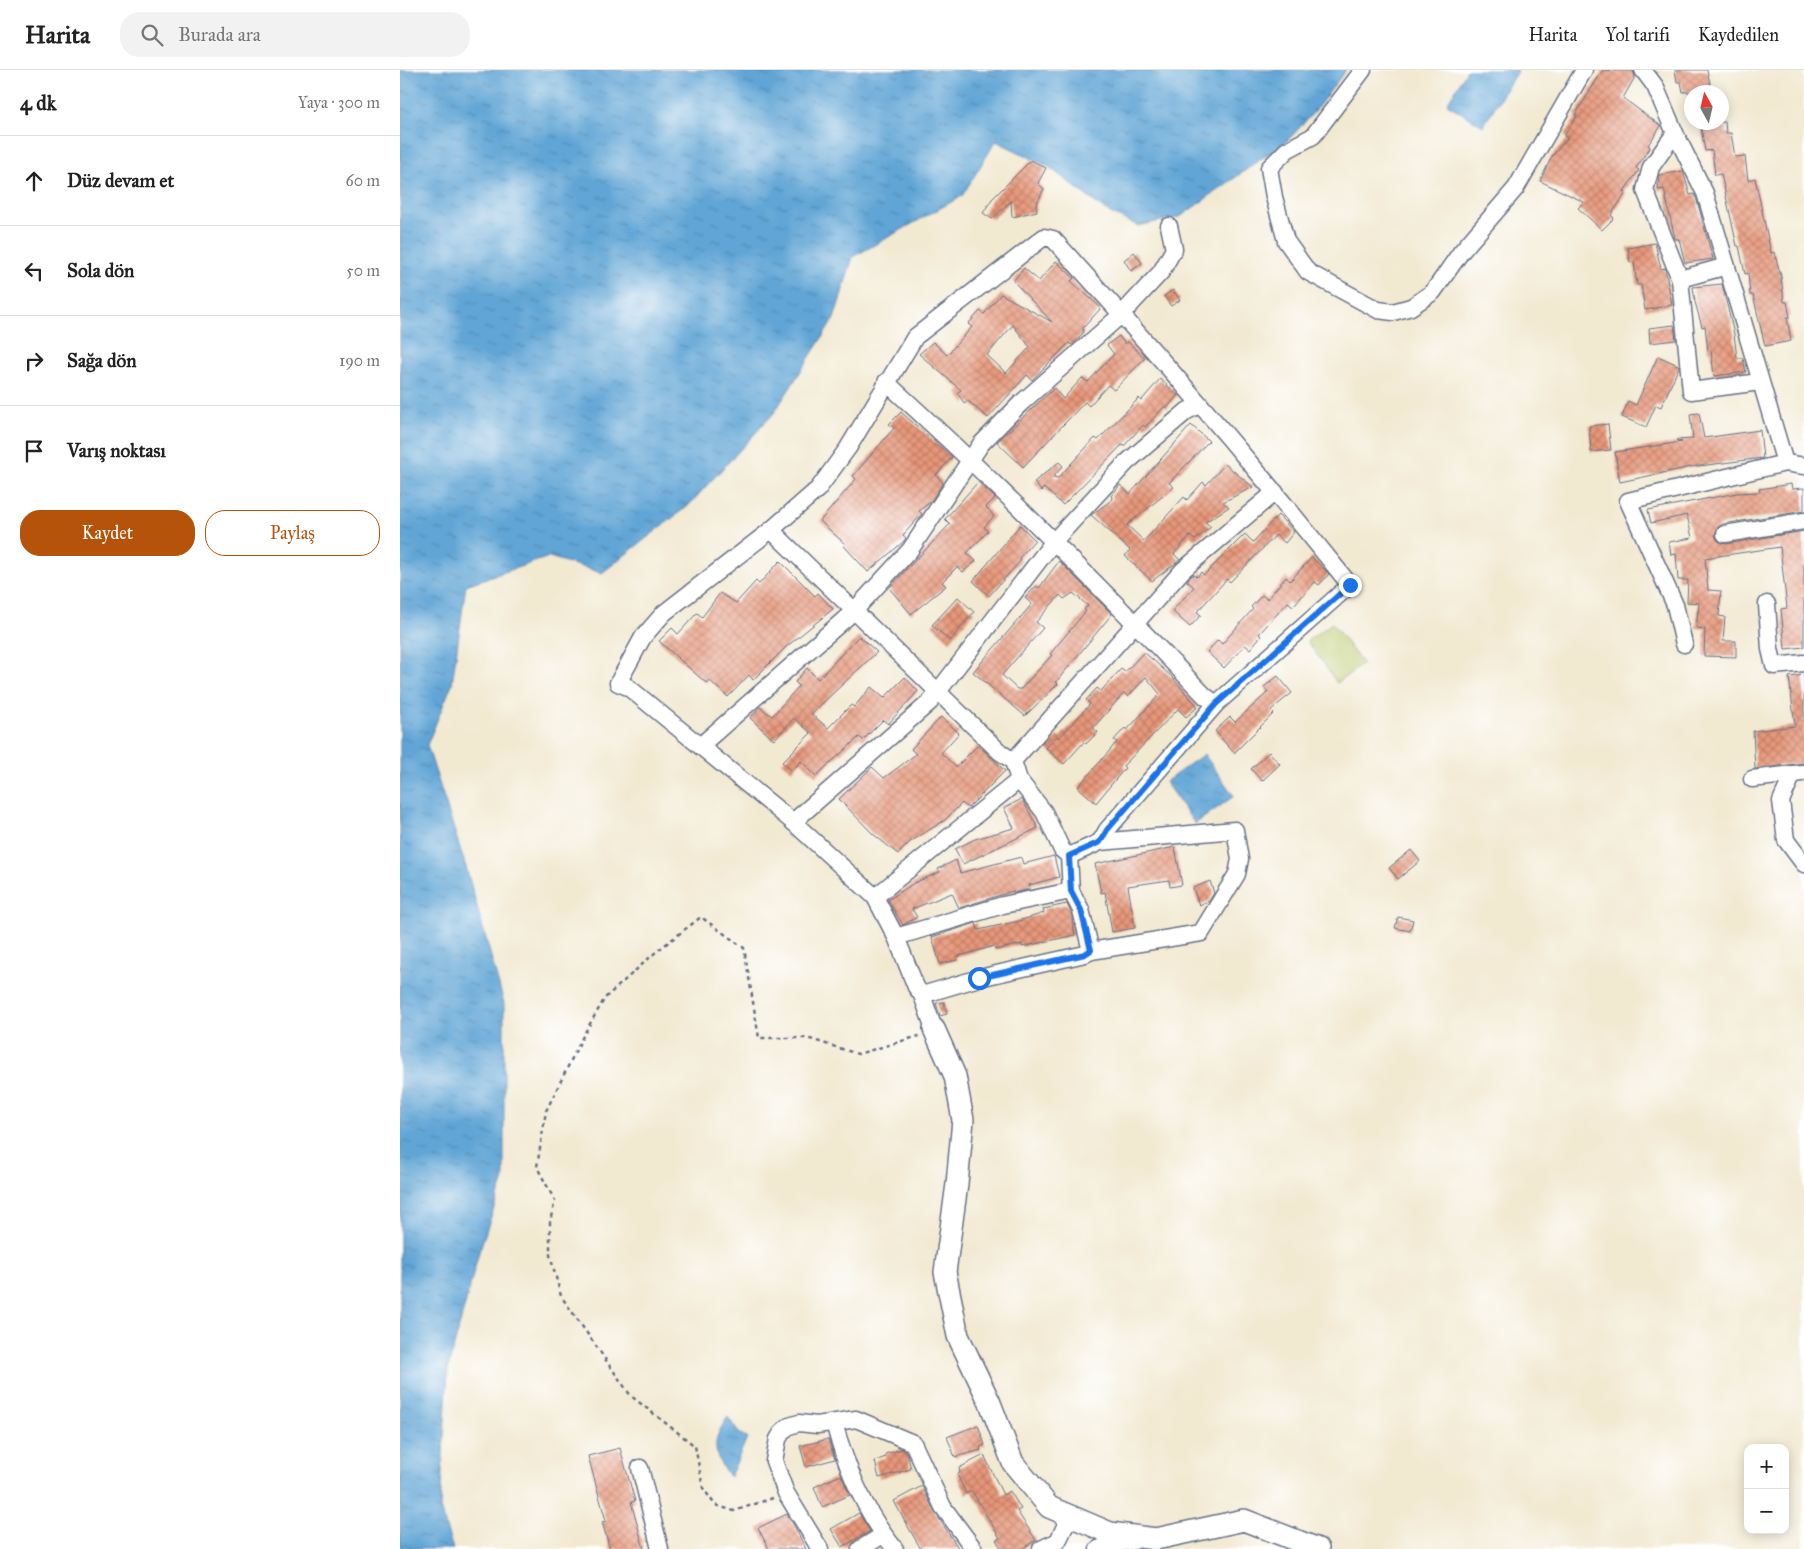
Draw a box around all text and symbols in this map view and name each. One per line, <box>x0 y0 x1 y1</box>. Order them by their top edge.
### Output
search box <box>120 12 470 57</box>
text: Harita <box>25 20 90 50</box>
icon: search <box>138 21 166 49</box>
text: Burada ara <box>178 23 261 46</box>
text: Harita <box>1528 24 1577 46</box>
text: Yol tarifi <box>1605 24 1670 46</box>
text: Kaydedilen <box>1698 24 1779 46</box>
north arrow <box>1684 85 1729 130</box>
text: 4 dk <box>20 90 57 116</box>
text: Yaya · 300 m <box>298 93 380 112</box>
icon: ahead <box>20 167 48 195</box>
text: Düz devam et <box>67 169 174 192</box>
text: 60 m <box>346 171 380 190</box>
icon: left <box>20 257 48 285</box>
text: Sola dön <box>67 259 134 282</box>
text: 50 m <box>346 261 380 280</box>
icon: right <box>20 347 48 375</box>
text: Sağa dön <box>67 349 136 372</box>
text: 190 m <box>339 351 380 370</box>
icon: arrive <box>20 437 48 465</box>
text: Varış noktası <box>67 439 166 462</box>
button: Kaydet <box>20 510 195 556</box>
button: Paylaş <box>205 510 380 556</box>
route end <box>1339 574 1362 597</box>
route start <box>968 967 991 990</box>
map controls <box>1744 1444 1789 1534</box>
button: + <box>1744 1444 1789 1489</box>
button: − <box>1744 1489 1789 1534</box>

